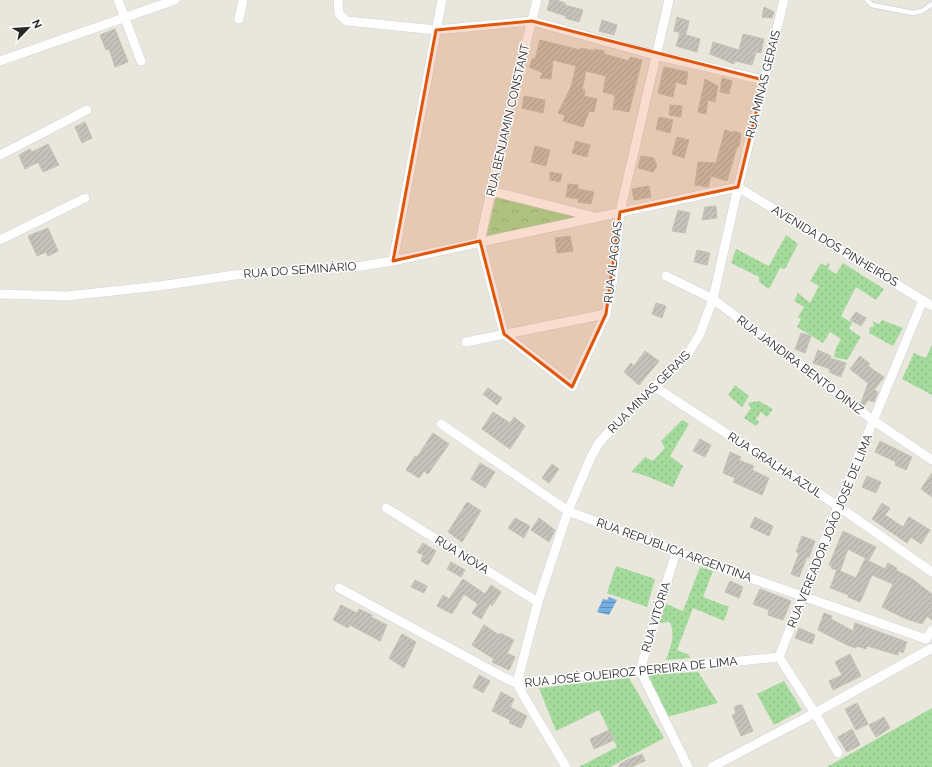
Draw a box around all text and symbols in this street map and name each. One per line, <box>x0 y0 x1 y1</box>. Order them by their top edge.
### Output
north arrow <box>8 8 48 48</box>
text: N <box>29 17 44 31</box>
street label: RUA MINAS GERAIS <box>743 29 783 139</box>
street label: RUA BENJAMIN CONSTANT <box>484 42 533 198</box>
street label: AVENIDA DOS PINHEIROS <box>769 203 901 289</box>
street label: RUA ALAGOAS <box>601 220 625 304</box>
street label: RUA DO SEMINÁRIO <box>243 259 357 281</box>
street label: RUA JANDIRA BENTO DINIZ <box>734 313 867 418</box>
street label: RUA MINAS GERAIS <box>605 348 693 436</box>
street label: RUA GRALHA AZUL <box>725 429 825 501</box>
street label: RUA VEREADOR JOÃO JOSÉ DE LIMA <box>785 432 875 630</box>
street label: RUA REPÚBLICA ARGENTINA <box>594 515 754 585</box>
street label: RUA NOVA <box>432 533 492 577</box>
street label: RUA VITÓRIA <box>639 580 673 654</box>
street label: RUA JOSÉ QUEIROZ PEREIRA DE LIMA <box>524 654 738 690</box>

